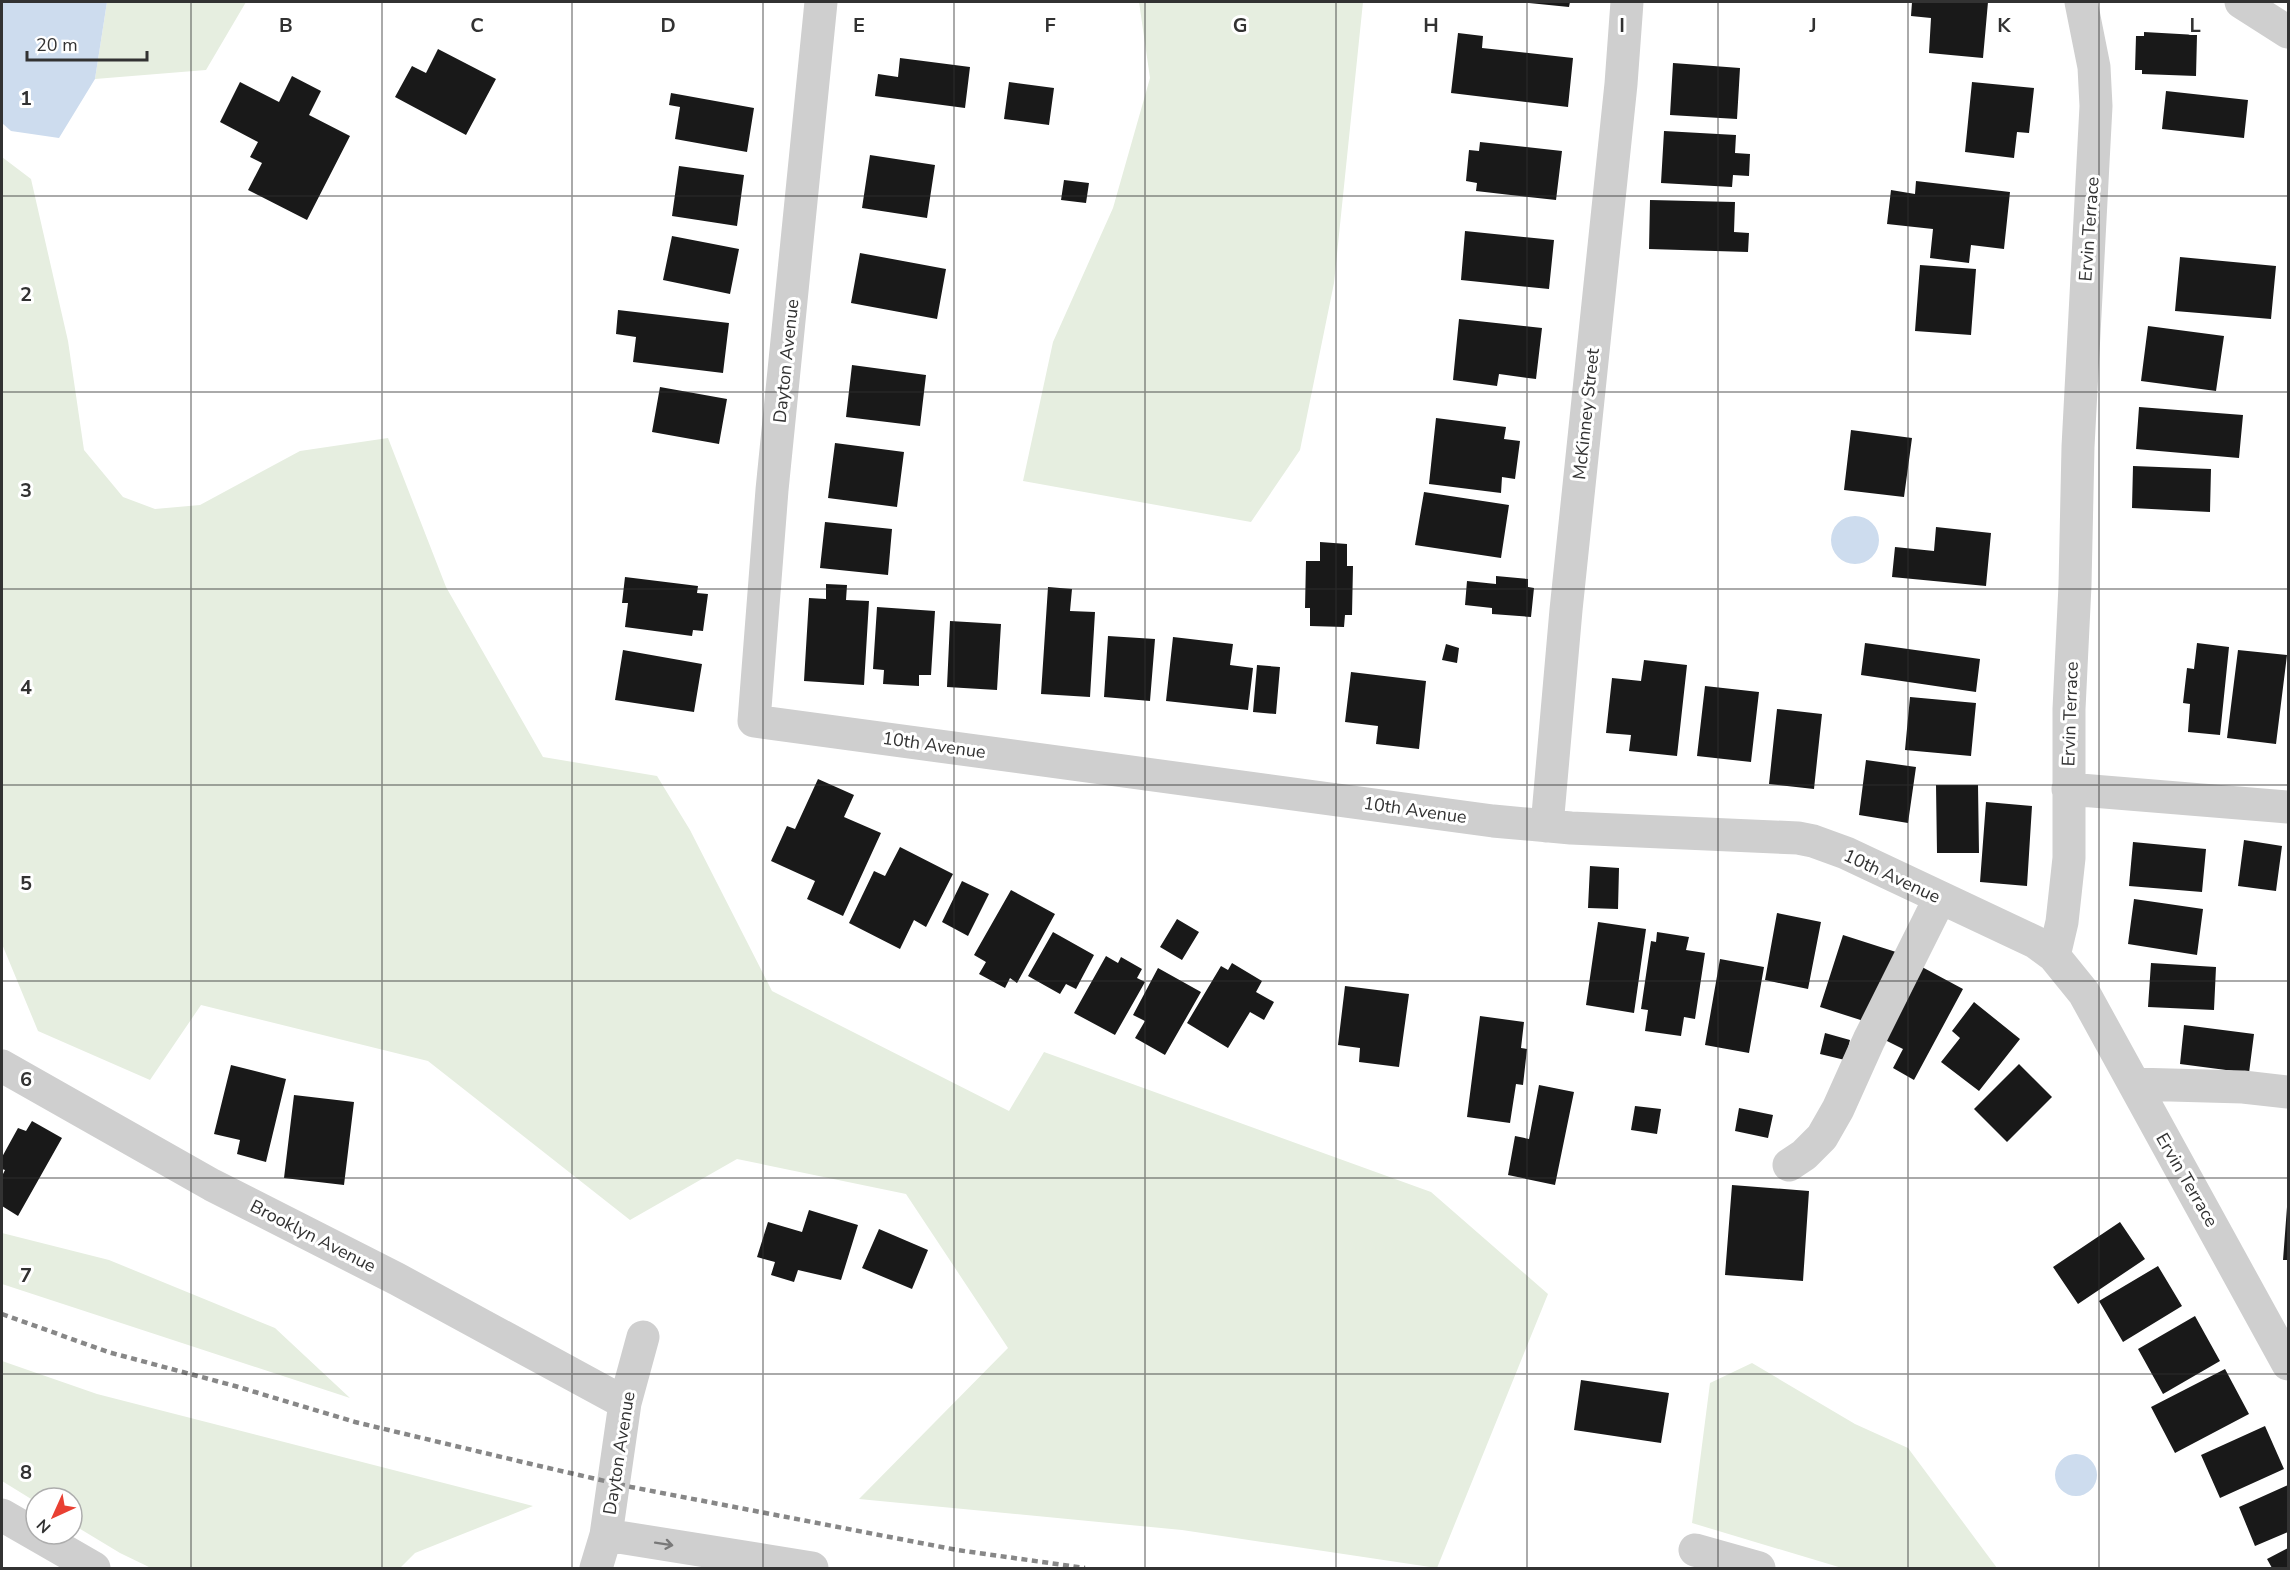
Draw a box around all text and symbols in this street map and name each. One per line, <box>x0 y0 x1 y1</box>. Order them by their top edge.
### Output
text: B <box>279 12 293 39</box>
text: C <box>470 12 484 39</box>
text: D <box>660 12 676 39</box>
text: E <box>853 12 865 39</box>
text: F <box>1044 12 1056 39</box>
text: G <box>1233 12 1247 39</box>
text: H <box>1423 12 1439 39</box>
text: I <box>1619 12 1625 39</box>
text: J <box>1808 12 1817 39</box>
text: K <box>1997 12 2011 39</box>
text: L <box>2189 12 2201 39</box>
scale bar <box>27 24 147 62</box>
text: 20 m <box>36 33 78 57</box>
text: 1 <box>20 85 32 112</box>
street label: Ervin Terrace <box>2073 176 2105 282</box>
text: 2 <box>20 281 32 308</box>
street label: Dayton Avenue <box>768 298 804 424</box>
street label: McKinney Street <box>1567 346 1605 481</box>
text: 3 <box>20 477 32 504</box>
street label: Ervin Terrace <box>2056 661 2084 767</box>
text: 4 <box>20 674 32 701</box>
street label: 10th Avenue <box>881 726 987 764</box>
street label: 10th Avenue <box>1362 791 1468 829</box>
street label: 10th Avenue <box>1840 843 1944 909</box>
text: 5 <box>20 870 32 897</box>
text: 6 <box>20 1066 32 1093</box>
street label: Ervin Terrace <box>2150 1129 2224 1231</box>
street label: Brooklyn Avenue <box>246 1194 380 1278</box>
text: 7 <box>20 1262 32 1289</box>
street label: Dayton Avenue <box>597 1390 641 1516</box>
text: 8 <box>20 1459 32 1486</box>
north arrow <box>24 1486 84 1546</box>
text: N <box>32 1514 56 1538</box>
one-way arrow <box>653 1538 673 1549</box>

